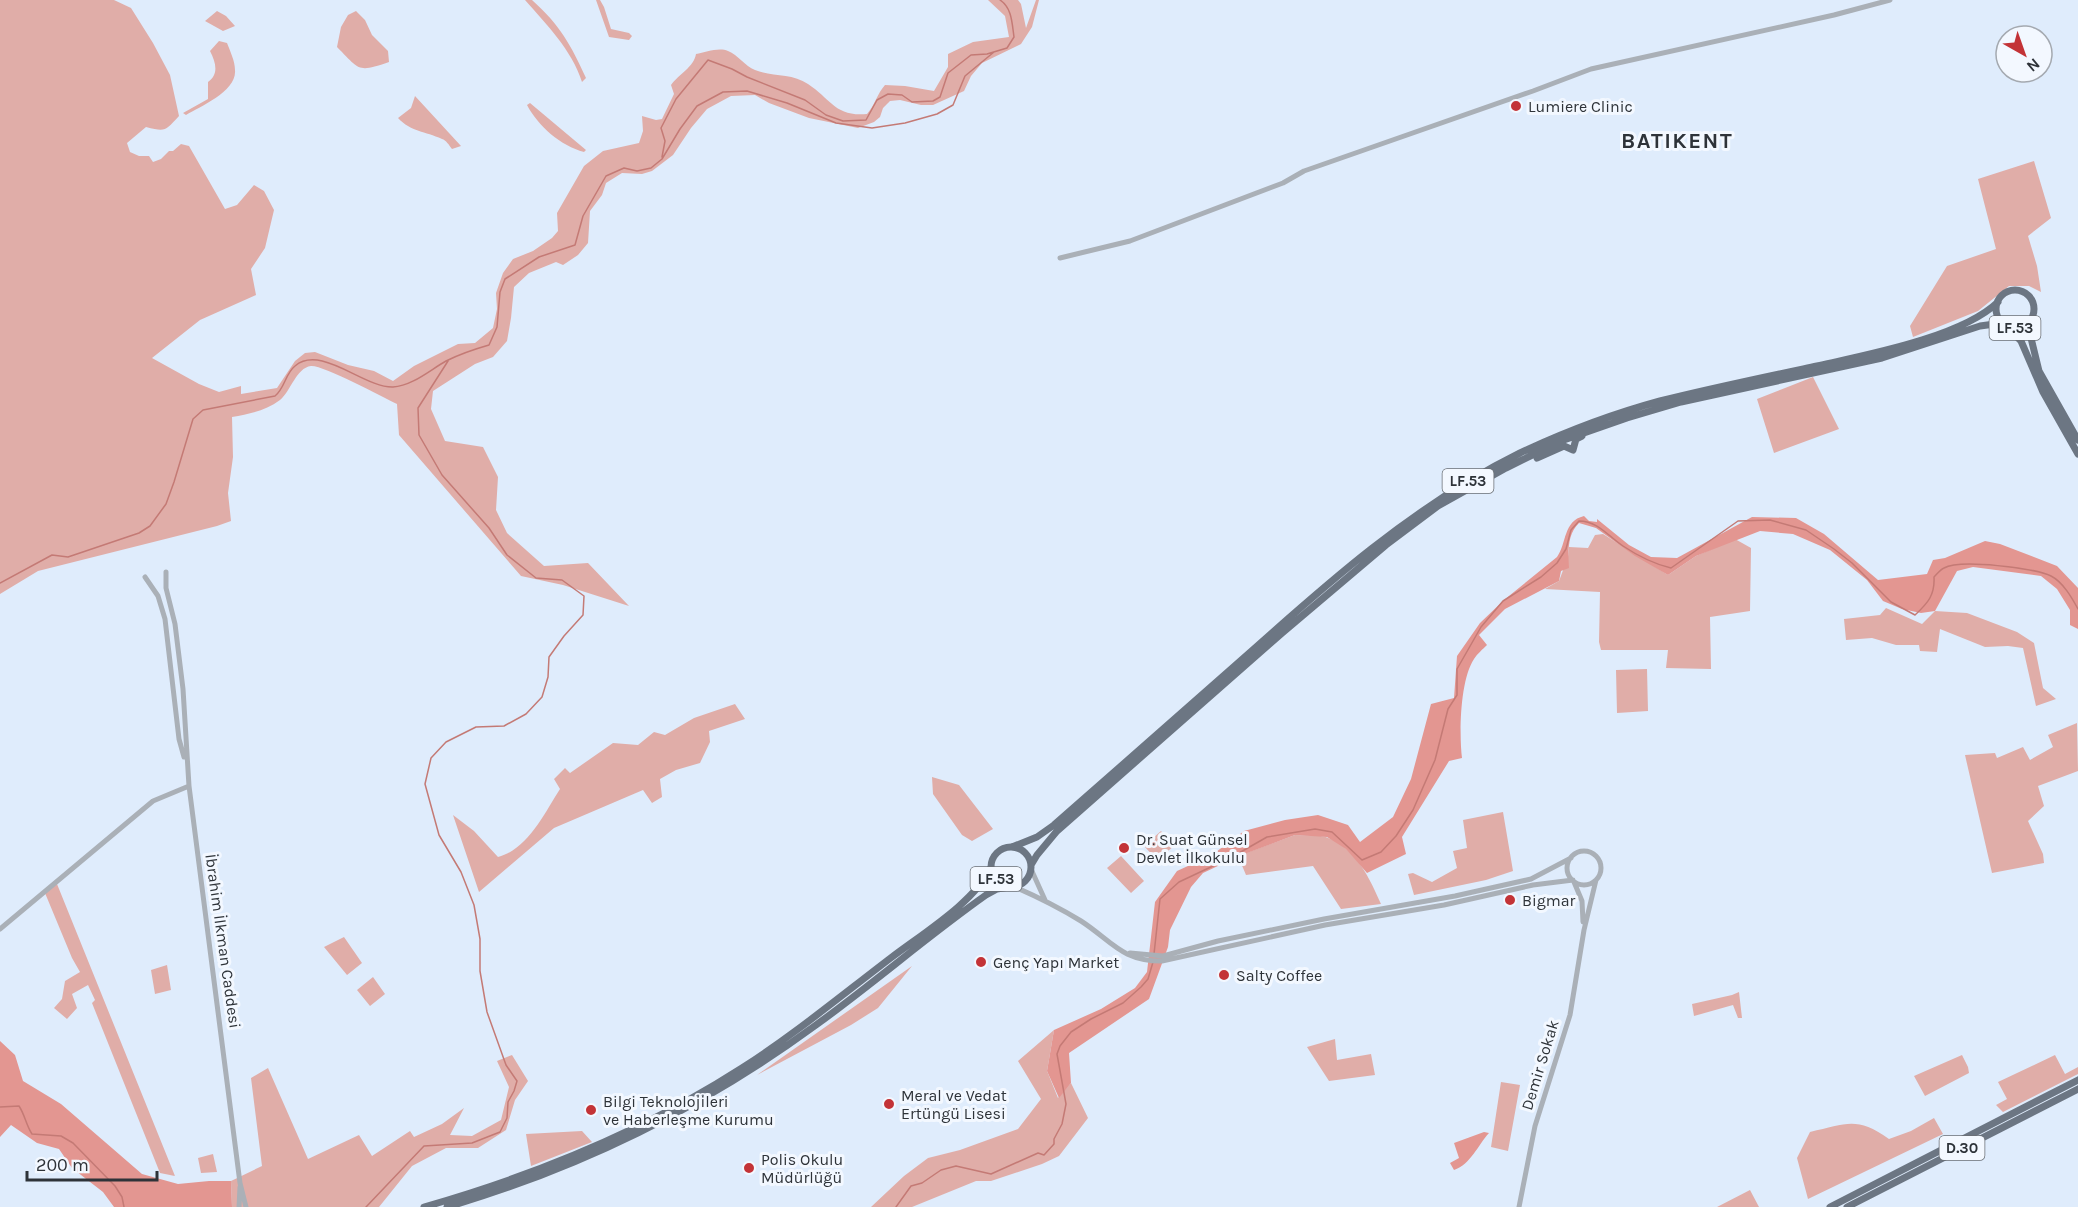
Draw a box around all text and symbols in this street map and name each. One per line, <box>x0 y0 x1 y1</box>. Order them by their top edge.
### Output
north arrow <box>1994 24 2054 84</box>
text: N <box>2023 54 2044 76</box>
place label: Lumiere Clinic <box>1528 97 1633 116</box>
marker: Lumiere Clinic <box>1509 99 1523 113</box>
district label: BATIKENT <box>1621 128 1733 154</box>
road number: LF.53 <box>1990 316 2040 340</box>
road number: LF.53 <box>1442 469 1494 493</box>
place label: Dr. Suat Günsel Devlet İlkokulu <box>1136 830 1248 867</box>
marker: Dr. Suat Günsel Devlet İlkokulu <box>1117 841 1131 855</box>
street label: İbrahim İlkman Caddesi <box>201 853 245 1029</box>
road number: LF.53 <box>970 867 1022 891</box>
place label: Bigmar <box>1522 891 1576 910</box>
marker: Bigmar <box>1503 893 1517 907</box>
place label: Genç Yapı Market <box>993 953 1119 972</box>
marker: Genç Yapı Market <box>974 955 988 969</box>
place label: Salty Coffee <box>1236 966 1322 985</box>
marker: Salty Coffee <box>1217 968 1231 982</box>
street label: Demir Sokak <box>1517 1018 1563 1112</box>
place label: Meral ve Vedat Ertüngü Lisesi <box>901 1086 1007 1123</box>
place label: Bilgi Teknolojileri ve Haberleşme Kurumu <box>603 1092 774 1129</box>
marker: Meral ve Vedat Ertüngü Lisesi <box>882 1097 896 1111</box>
marker: Bilgi Teknolojileri ve Haberleşme Kurumu <box>584 1103 598 1117</box>
road number: D.30 <box>1940 1136 1984 1160</box>
scale bar <box>27 1144 158 1182</box>
place label: Polis Okulu Müdürlüğü <box>761 1150 843 1187</box>
text: 200 m <box>36 1154 89 1176</box>
marker: Polis Okulu Müdürlüğü <box>742 1161 756 1175</box>

